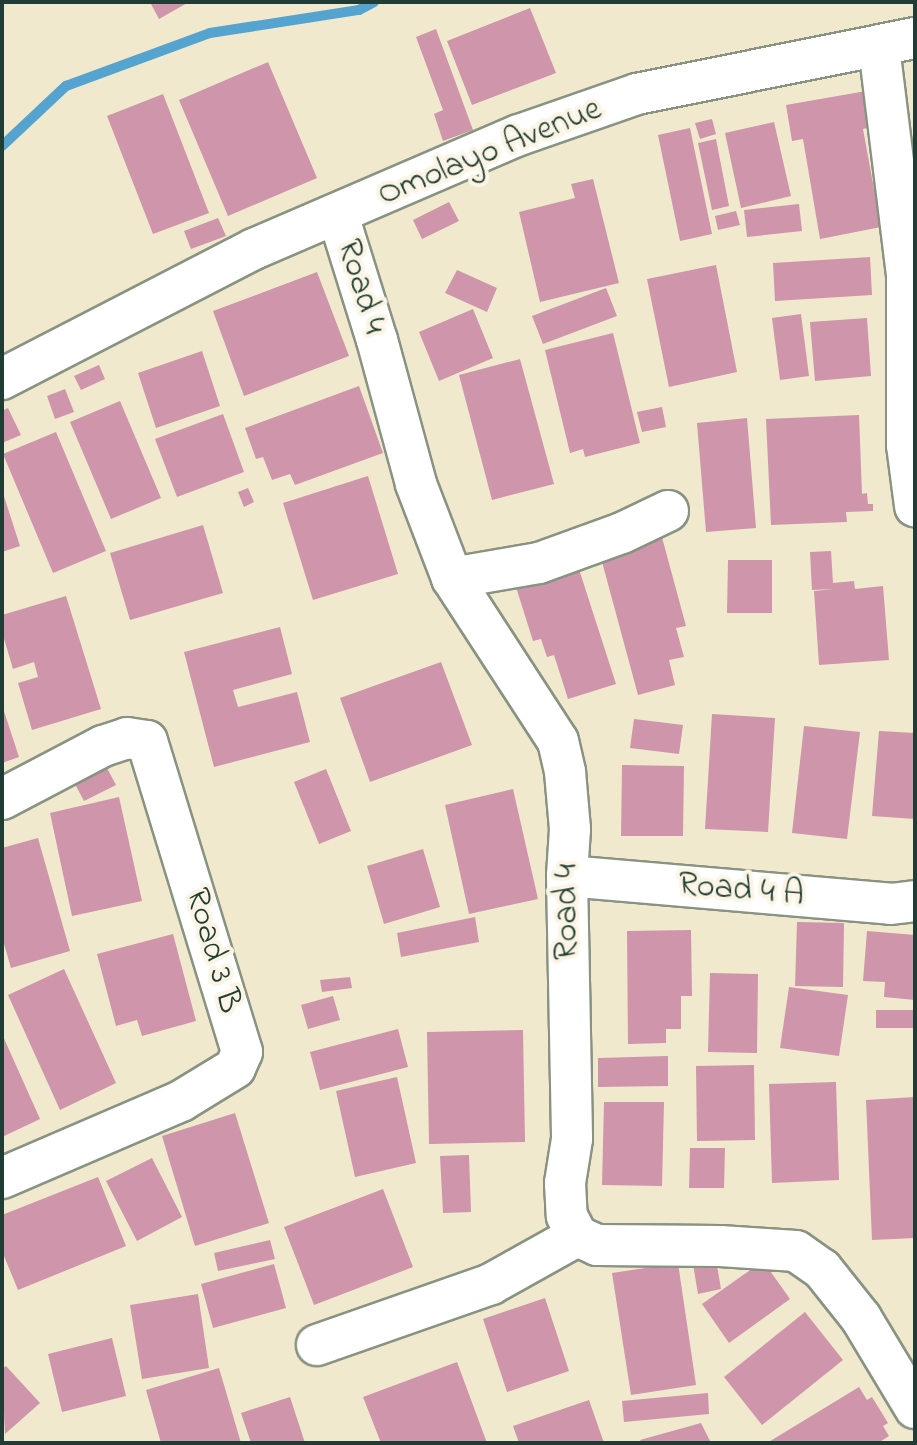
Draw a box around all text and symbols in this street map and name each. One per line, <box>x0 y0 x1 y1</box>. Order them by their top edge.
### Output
street label: Omolayo Avenue <box>372 90 608 216</box>
street label: Road 4 <box>326 235 394 339</box>
street label: Road 4 <box>548 864 588 960</box>
street label: Road 4 A <box>677 865 805 917</box>
street label: Road 3 B <box>175 884 249 1018</box>

